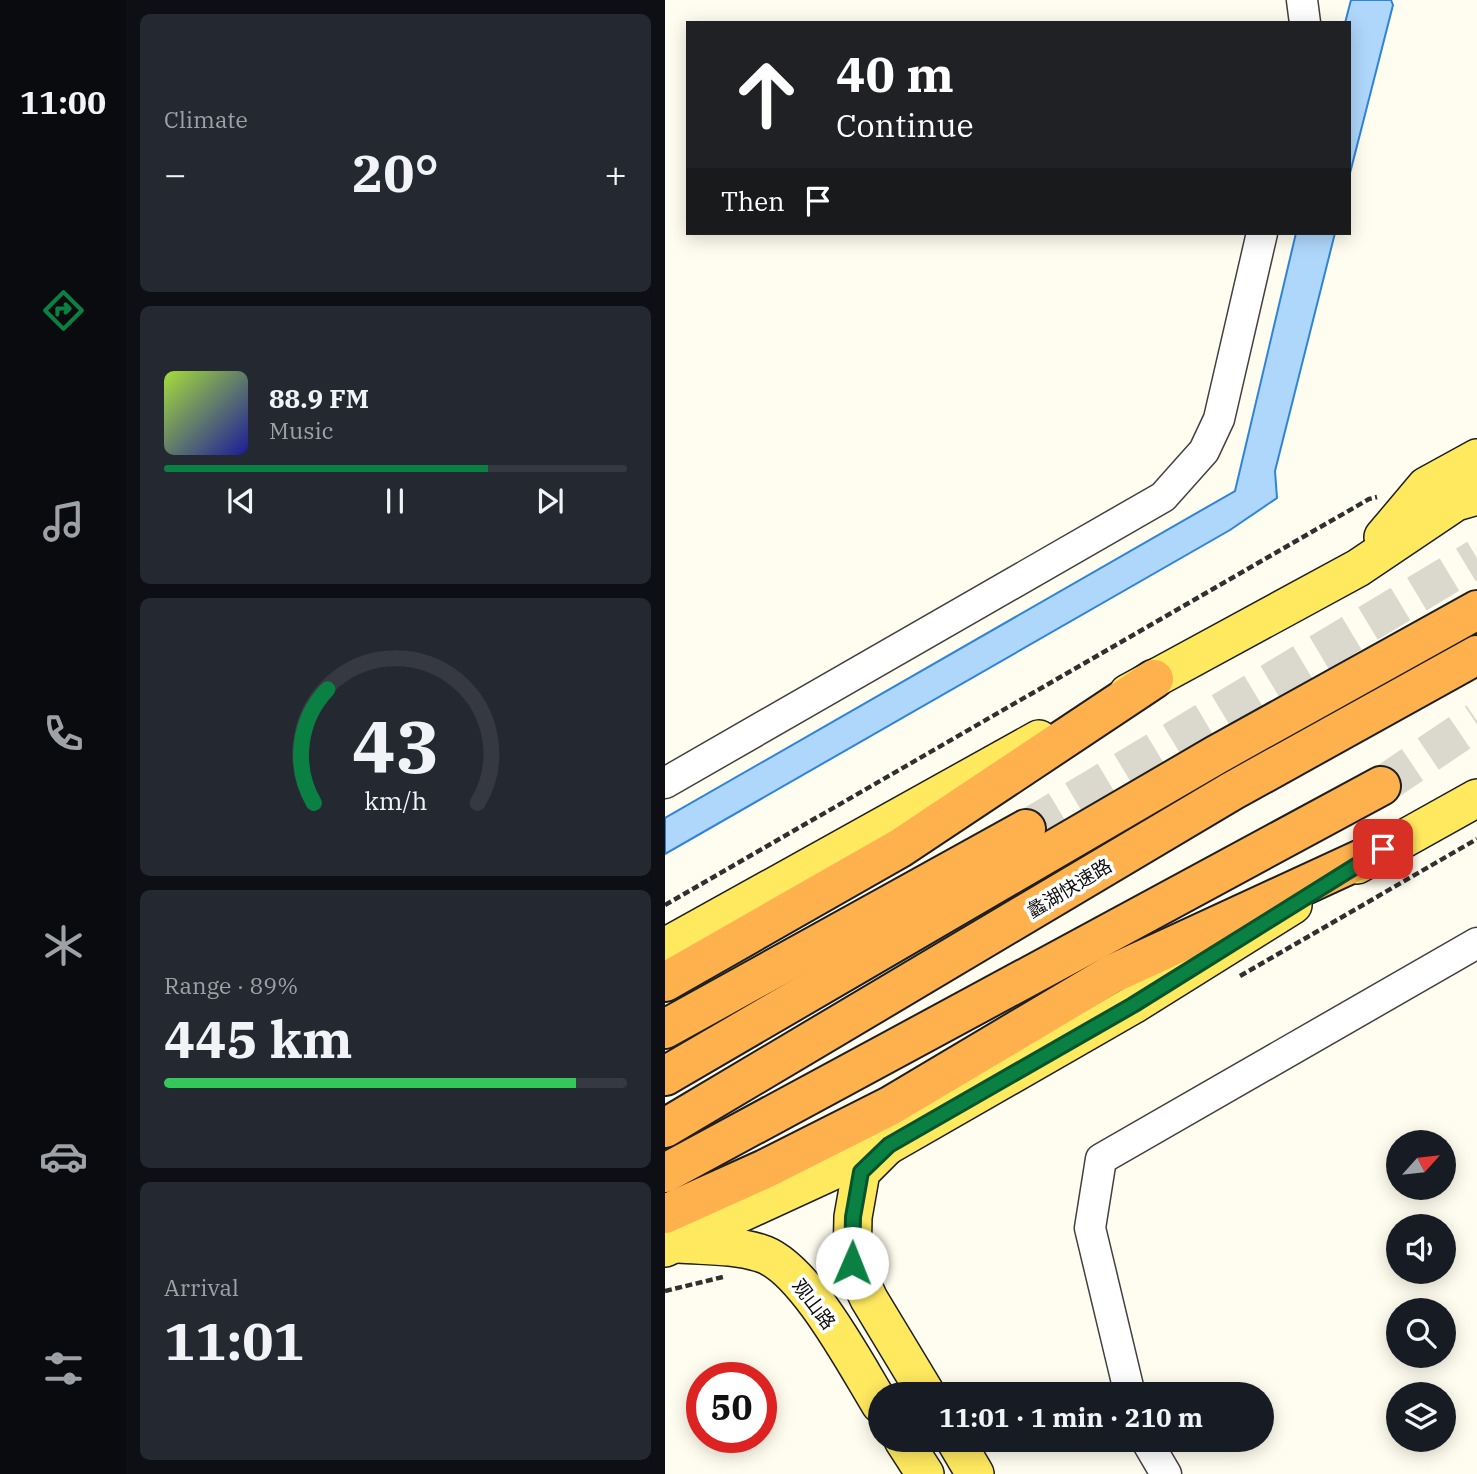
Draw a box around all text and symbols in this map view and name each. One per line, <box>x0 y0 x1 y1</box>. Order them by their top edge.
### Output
text: 40 m <box>836 42 954 105</box>
icon: ahead <box>721 49 812 140</box>
text: 11:00 <box>20 81 106 123</box>
text: Climate <box>164 104 248 134</box>
text: Continue <box>836 104 974 146</box>
text: 20° <box>352 139 439 206</box>
text: − <box>164 149 187 198</box>
text: + <box>604 149 627 198</box>
icon: arrive <box>799 182 837 220</box>
text: Then <box>721 184 785 218</box>
icon: directions <box>39 286 88 335</box>
text: 88.9 FM <box>269 381 369 415</box>
text: Music <box>269 415 334 445</box>
icon: previous <box>222 482 260 520</box>
icon: pause <box>376 482 414 520</box>
icon: next <box>531 482 569 520</box>
icon: music <box>39 497 88 546</box>
text: 43 <box>352 698 439 793</box>
icon: phone <box>39 709 88 758</box>
text: km/h <box>364 784 427 817</box>
pin <box>1353 819 1413 879</box>
icon: arrive <box>1364 830 1402 868</box>
street label: 蠡湖快速路 <box>1022 853 1116 923</box>
icon: climate <box>39 921 88 970</box>
text: Range · 89% <box>164 970 298 1000</box>
text: 445 km <box>164 1005 353 1072</box>
north arrow <box>1386 1130 1456 1200</box>
map controls <box>1386 1130 1456 1452</box>
icon: car <box>39 1132 88 1181</box>
button: sound <box>1386 1214 1456 1284</box>
position arrow <box>815 1226 889 1300</box>
text: Arrival <box>164 1272 239 1302</box>
street label: 观山路 <box>787 1274 841 1334</box>
button: search <box>1386 1298 1456 1368</box>
text: 11:01 <box>164 1307 305 1374</box>
icon: filters <box>39 1344 88 1393</box>
speed limit sign: 50 <box>686 1362 777 1453</box>
button: layers <box>1386 1382 1456 1452</box>
text: 11:01 · 1 min · 210 m <box>939 1400 1203 1434</box>

